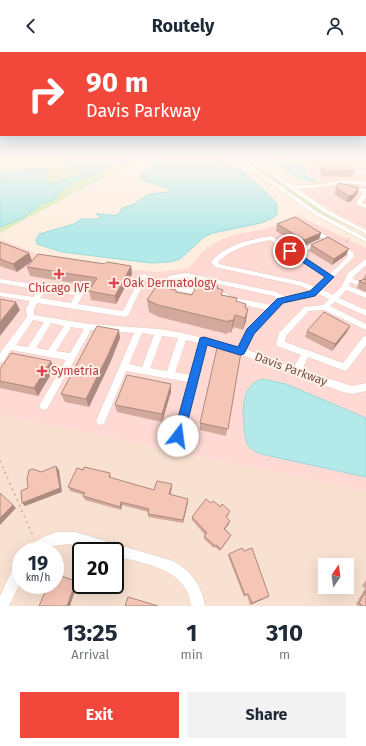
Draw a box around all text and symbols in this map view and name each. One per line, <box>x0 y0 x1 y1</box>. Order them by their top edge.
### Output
icon: back <box>20 15 42 37</box>
text: Routely <box>152 15 214 37</box>
icon: person <box>324 15 346 37</box>
text: 90 m <box>86 66 148 99</box>
icon: right <box>20 68 72 120</box>
text: Davis Parkway <box>86 100 201 122</box>
pin <box>273 234 307 268</box>
icon: arrive <box>279 240 301 262</box>
marker: Chicago IVF <box>53 268 65 280</box>
place label: Oak Dermatology <box>123 276 217 290</box>
marker: Oak Dermatology <box>108 277 120 289</box>
place label: Chicago IVF <box>28 281 90 295</box>
street label: Davis Parkway <box>253 349 329 389</box>
place label: Symetria <box>51 364 99 378</box>
marker: Symetria <box>36 365 48 377</box>
position arrow <box>157 415 199 457</box>
speed limit sign: 20 <box>72 542 124 594</box>
text: 19 <box>28 551 48 575</box>
north arrow <box>318 558 354 594</box>
map controls <box>318 558 354 594</box>
text: km/h <box>26 572 50 584</box>
text: 13:25 <box>63 619 118 647</box>
text: 1 <box>186 619 197 647</box>
text: 310 <box>266 619 303 647</box>
text: Arrival <box>71 647 109 662</box>
text: min <box>181 647 203 662</box>
text: m <box>279 647 290 662</box>
button: Exit <box>20 692 179 738</box>
button: Share <box>187 692 346 738</box>

